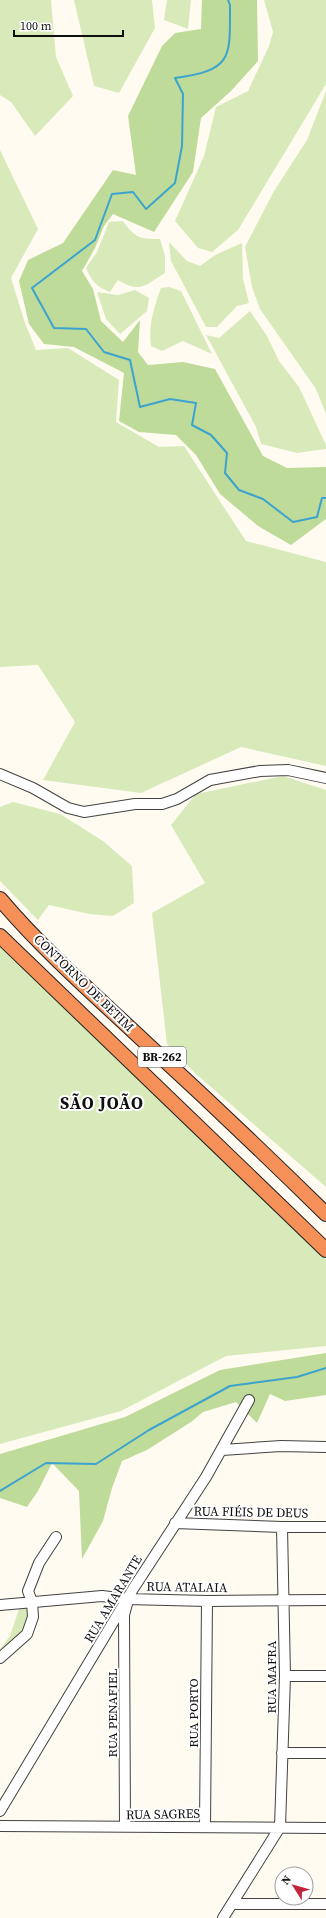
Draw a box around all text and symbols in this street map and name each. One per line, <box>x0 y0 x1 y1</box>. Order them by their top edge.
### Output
scale bar <box>14 12 123 38</box>
text: 100 m <box>20 18 52 34</box>
street label: CONTORNO DE BETIM <box>30 931 138 1036</box>
road number: BR-262 <box>138 1047 186 1067</box>
district label: SÃO JOÃO <box>60 1091 144 1115</box>
street label: RUA FIÉIS DE DEUS <box>193 1502 309 1522</box>
street label: RUA AMARANTE <box>80 1552 146 1646</box>
street label: RUA ATALAIA <box>146 1578 228 1596</box>
street label: RUA MAFRA <box>263 1640 280 1713</box>
street label: RUA PENAFIEL <box>104 1668 121 1757</box>
street label: RUA PORTO <box>185 1678 202 1748</box>
street label: RUA SAGRES <box>126 1805 201 1823</box>
north arrow <box>274 1866 314 1906</box>
text: N <box>278 1873 295 1888</box>

